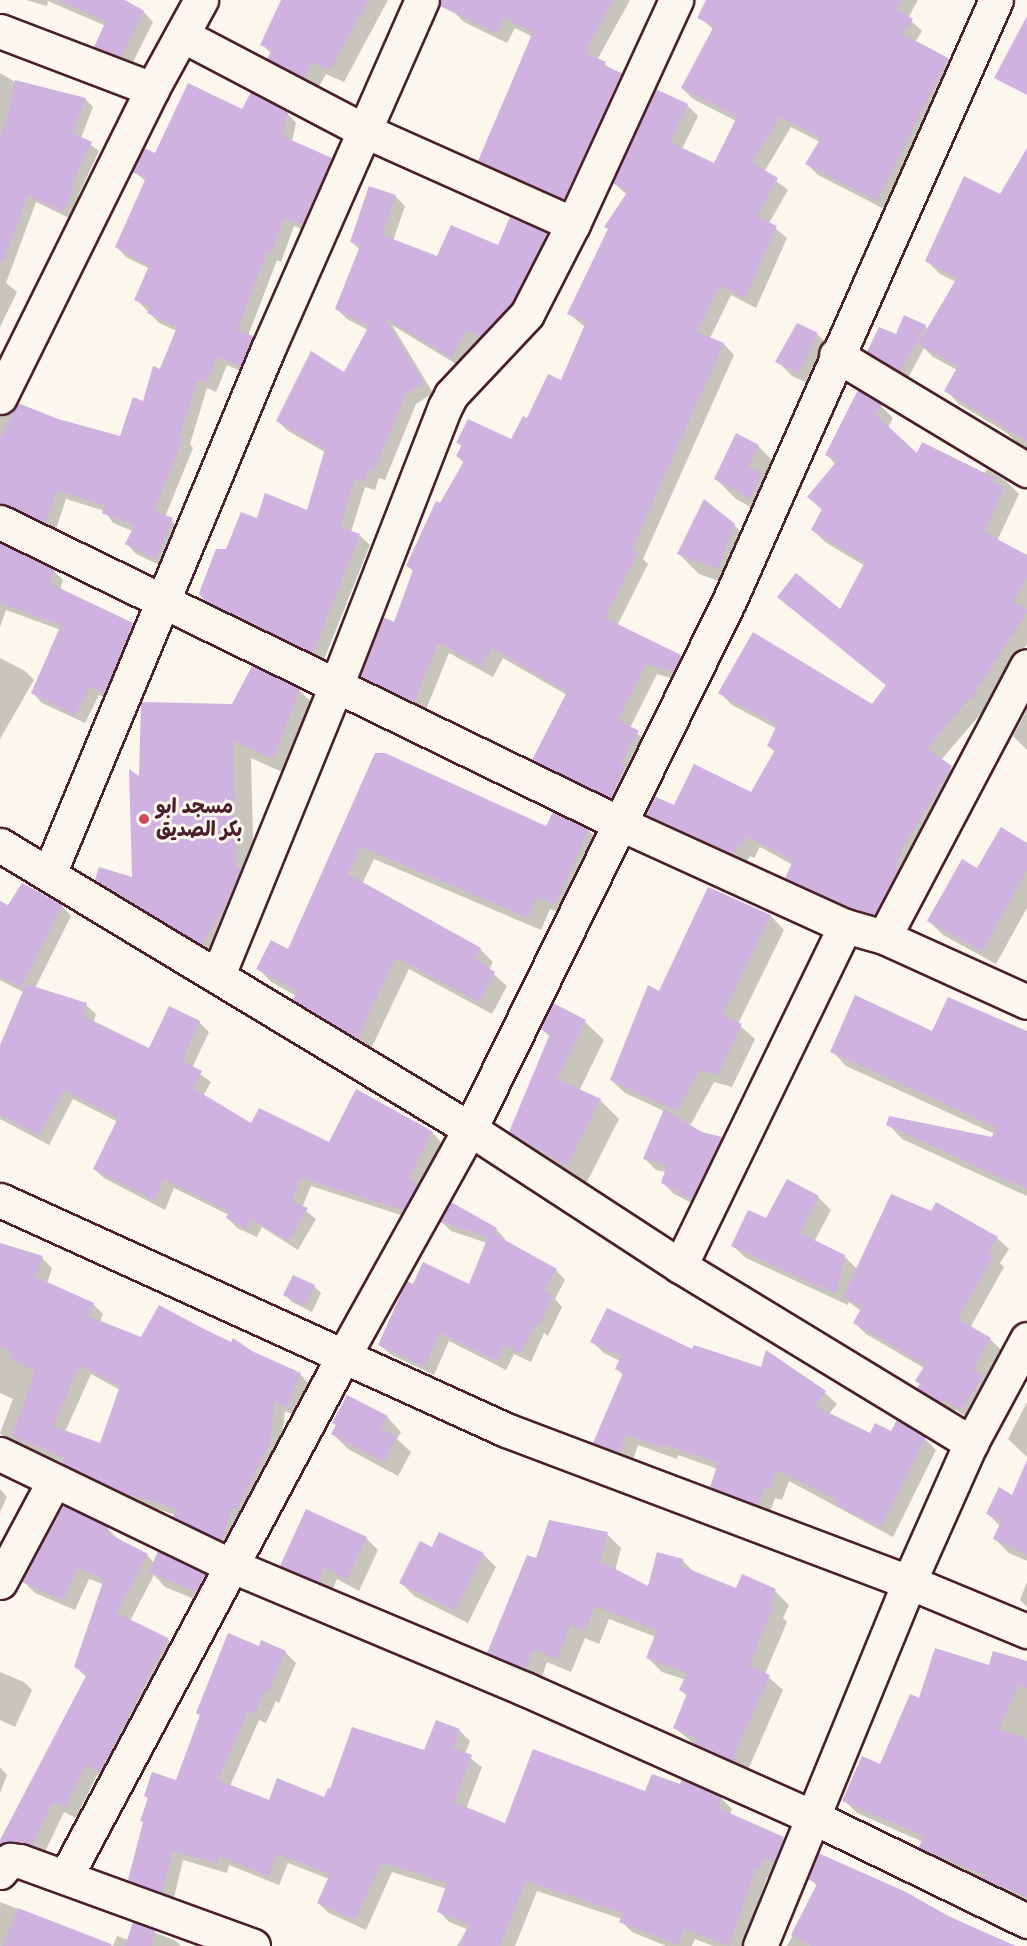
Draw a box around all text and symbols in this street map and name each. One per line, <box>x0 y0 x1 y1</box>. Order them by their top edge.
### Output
place label: مسجد ابو بكر الصديق <box>156 796 242 843</box>
marker: مسجد ابو بكر الصديق <box>137 812 151 826</box>

